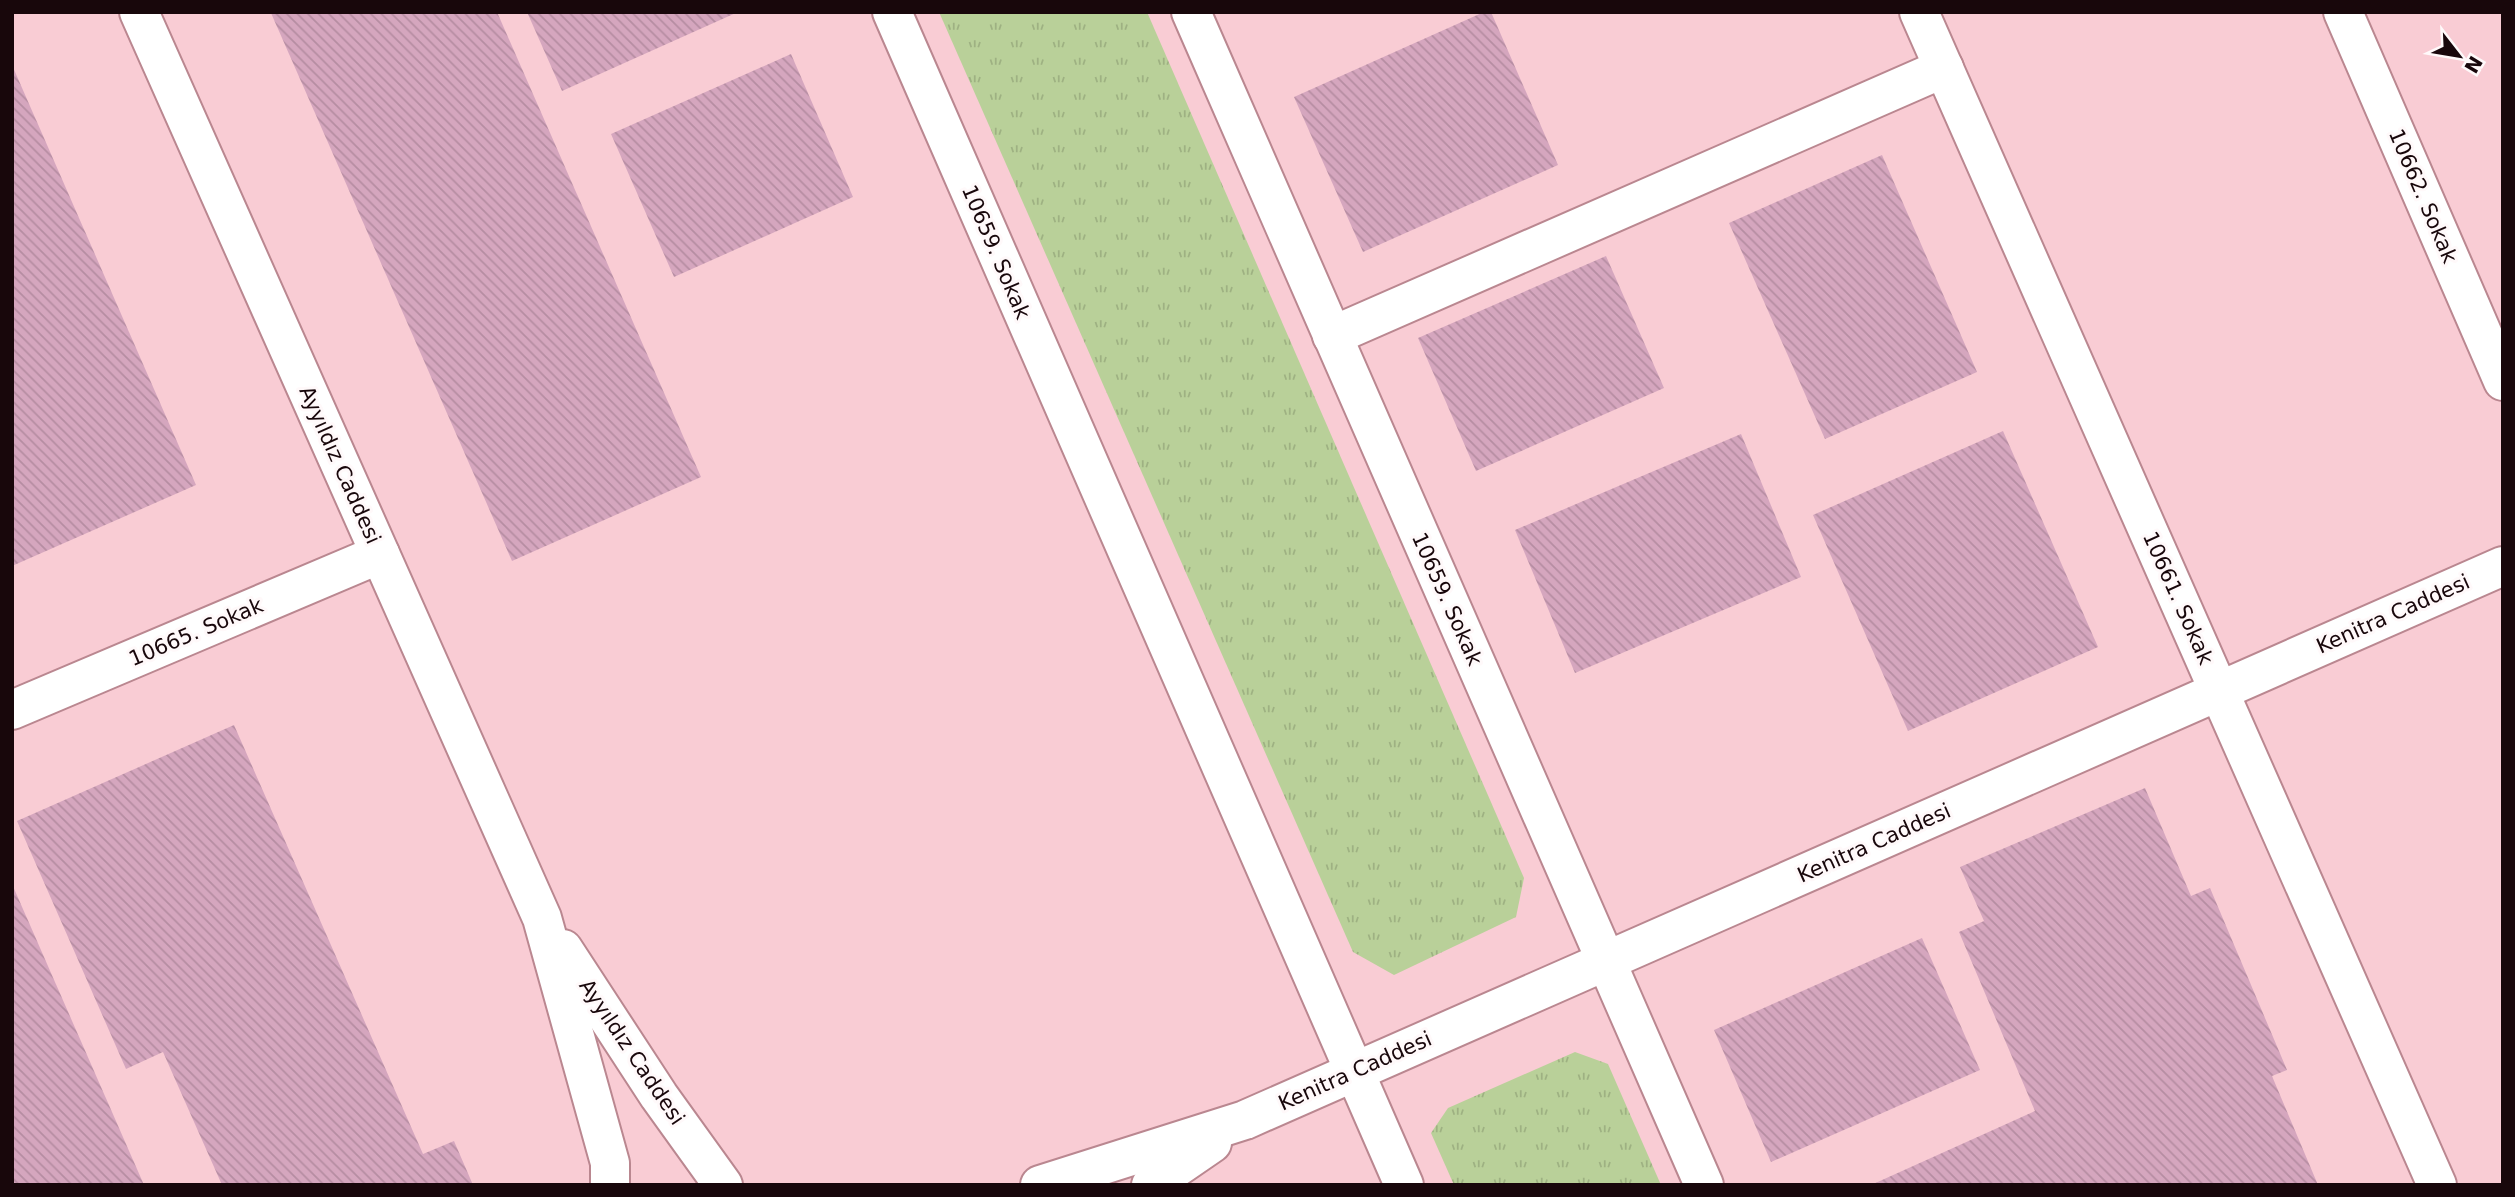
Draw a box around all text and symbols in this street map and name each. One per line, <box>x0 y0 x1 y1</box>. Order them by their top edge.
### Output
north arrow <box>2424 21 2494 91</box>
text: N <box>2460 52 2487 77</box>
street label: 10662. Sokak <box>2384 125 2462 267</box>
street label: 10659. Sokak <box>957 181 1035 323</box>
street label: Ayyıldız Caddesi <box>294 382 386 548</box>
street label: 10661. Sokak <box>2138 528 2218 669</box>
street label: 10659. Sokak <box>1407 529 1487 670</box>
street label: Kenitra Caddesi <box>2313 569 2473 659</box>
street label: 10665. Sokak <box>125 593 267 671</box>
street label: Kenitra Caddesi <box>1794 798 1954 888</box>
street label: Ayyıldız Caddesi <box>574 975 690 1129</box>
street label: Kenitra Caddesi <box>1275 1026 1435 1116</box>

